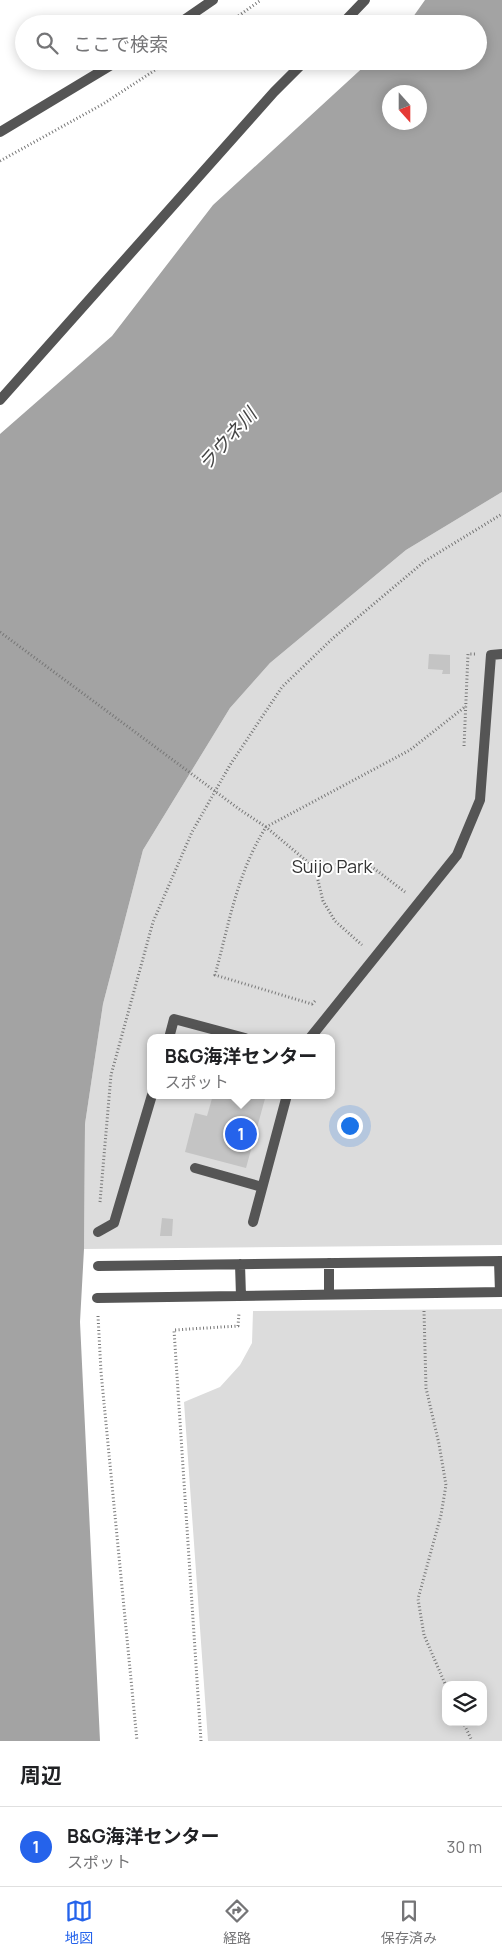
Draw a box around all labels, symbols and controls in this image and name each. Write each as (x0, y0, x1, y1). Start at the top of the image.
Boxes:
search box (15, 15, 487, 70)
icon: search (33, 29, 61, 57)
text: ここで検索 (73, 31, 168, 57)
north arrow (382, 85, 427, 130)
water label: ラウネ川 (192, 401, 263, 476)
park label: Suijo Park (292, 854, 373, 878)
popup (147, 1034, 335, 1099)
text: B&G海洋センター (165, 1043, 317, 1069)
text: スポット (165, 1071, 229, 1093)
your location (337, 1113, 363, 1139)
pin: 1 (225, 1115, 257, 1153)
map controls (442, 1681, 487, 1726)
button: layers (442, 1681, 487, 1726)
text: 周辺 (20, 1761, 62, 1789)
text: B&G海洋センター (67, 1823, 220, 1849)
text: 1 (32, 1836, 40, 1858)
text: 30 m (447, 1836, 482, 1858)
text: スポット (67, 1851, 131, 1873)
tab: 地図 (65, 1897, 93, 1947)
tab: 経路 (223, 1897, 251, 1947)
tab: 保存済み (381, 1897, 437, 1947)

